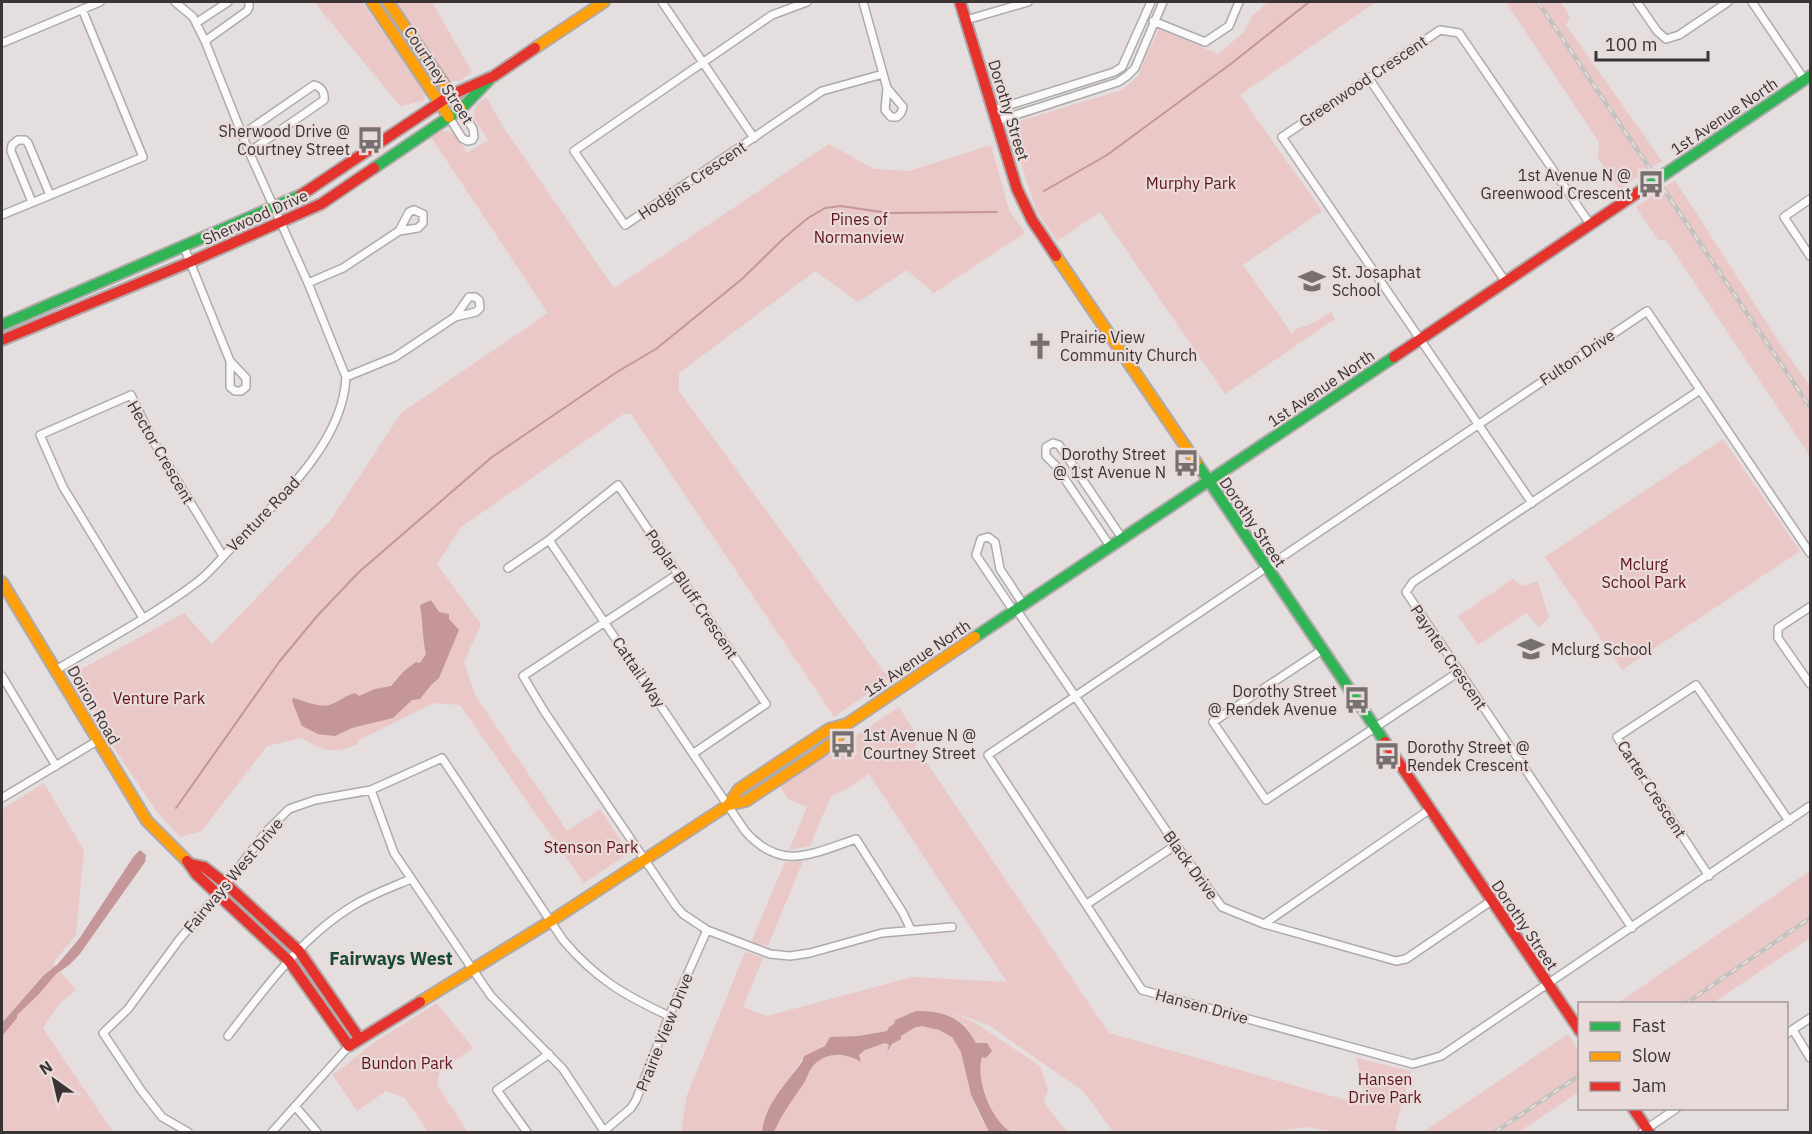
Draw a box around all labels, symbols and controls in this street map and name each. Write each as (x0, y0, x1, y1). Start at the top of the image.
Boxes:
street label: Courtney Street (400, 22, 478, 128)
scale bar (1596, 24, 1708, 62)
street label: Greenwood Crescent (1295, 31, 1431, 131)
text: 100 m (1605, 33, 1657, 56)
street label: Dorothy Street (984, 57, 1034, 163)
street label: 1st Avenue North (1667, 73, 1781, 159)
place label: Sherwood Drive @ Courtney Street (219, 121, 350, 159)
bus stop icon: Sherwood Drive @ Courtney Street (355, 125, 385, 155)
street label: Hodgins Crescent (634, 136, 750, 224)
place label: 1st Avenue N @ Greenwood Crescent (1481, 165, 1631, 203)
bus stop icon: 1st Avenue N @ Greenwood Crescent (1636, 169, 1666, 199)
park label: Murphy Park (1146, 173, 1237, 193)
street label: Sherwood Drive (199, 185, 311, 249)
park label: Pines of Normanview (814, 209, 904, 247)
place label: St. Josaphat School (1332, 262, 1421, 300)
school or university icon: St. Josaphat School (1297, 266, 1327, 296)
street label: Fulton Drive (1536, 324, 1619, 389)
place label: Prairie View Community Church (1060, 327, 1197, 365)
church icon: Prairie View Community Church (1025, 331, 1055, 361)
street label: 1st Avenue North (1264, 345, 1378, 431)
street label: Hector Crescent (123, 397, 199, 507)
place label: Dorothy Street @ 1st Avenue N (1053, 444, 1166, 482)
bus stop icon: Dorothy Street @ 1st Avenue N (1171, 448, 1201, 478)
street label: Venture Road (222, 472, 304, 556)
street label: Dorothy Street (1215, 473, 1291, 571)
street label: Poplar Bluff Crescent (641, 525, 743, 663)
park label: Mclurg School Park (1602, 554, 1687, 592)
street label: Paynter Crescent (1406, 600, 1492, 714)
street label: 1st Avenue North (860, 615, 974, 701)
street label: Cattail Way (608, 633, 670, 711)
school or university icon: Mclurg School (1516, 634, 1546, 664)
place label: Mclurg School (1551, 639, 1652, 659)
street label: Doiron Road (63, 662, 125, 748)
place label: Dorothy Street @ Rendek Avenue (1207, 681, 1337, 719)
bus stop icon: Dorothy Street @ Rendek Avenue (1342, 685, 1372, 715)
park label: Venture Park (113, 688, 206, 708)
place label: 1st Avenue N @ Courtney Street (863, 725, 976, 763)
bus stop icon: 1st Avenue N @ Courtney Street (828, 729, 858, 759)
place label: Dorothy Street @ Rendek Crescent (1407, 737, 1530, 775)
street label: Carter Crescent (1613, 737, 1691, 841)
bus stop icon: Dorothy Street @ Rendek Crescent (1372, 741, 1402, 771)
street label: Fairways West Drive (179, 813, 287, 937)
street label: Black Drive (1159, 826, 1223, 904)
park label: Stenson Park (544, 837, 639, 857)
street label: Dorothy Street (1487, 876, 1563, 974)
district label: Fairways West (329, 947, 453, 970)
street label: Prairie View Drive (631, 970, 697, 1094)
street label: Hansen Drive (1153, 984, 1251, 1028)
legend (1578, 1002, 1788, 1110)
text: Fast (1632, 1014, 1666, 1037)
text: Slow (1632, 1044, 1671, 1067)
north arrow (24, 1050, 84, 1110)
park label: Bundon Park (361, 1053, 454, 1073)
text: N (35, 1056, 56, 1079)
park label: Hansen Drive Park (1348, 1069, 1422, 1107)
text: Jam (1632, 1074, 1667, 1097)

